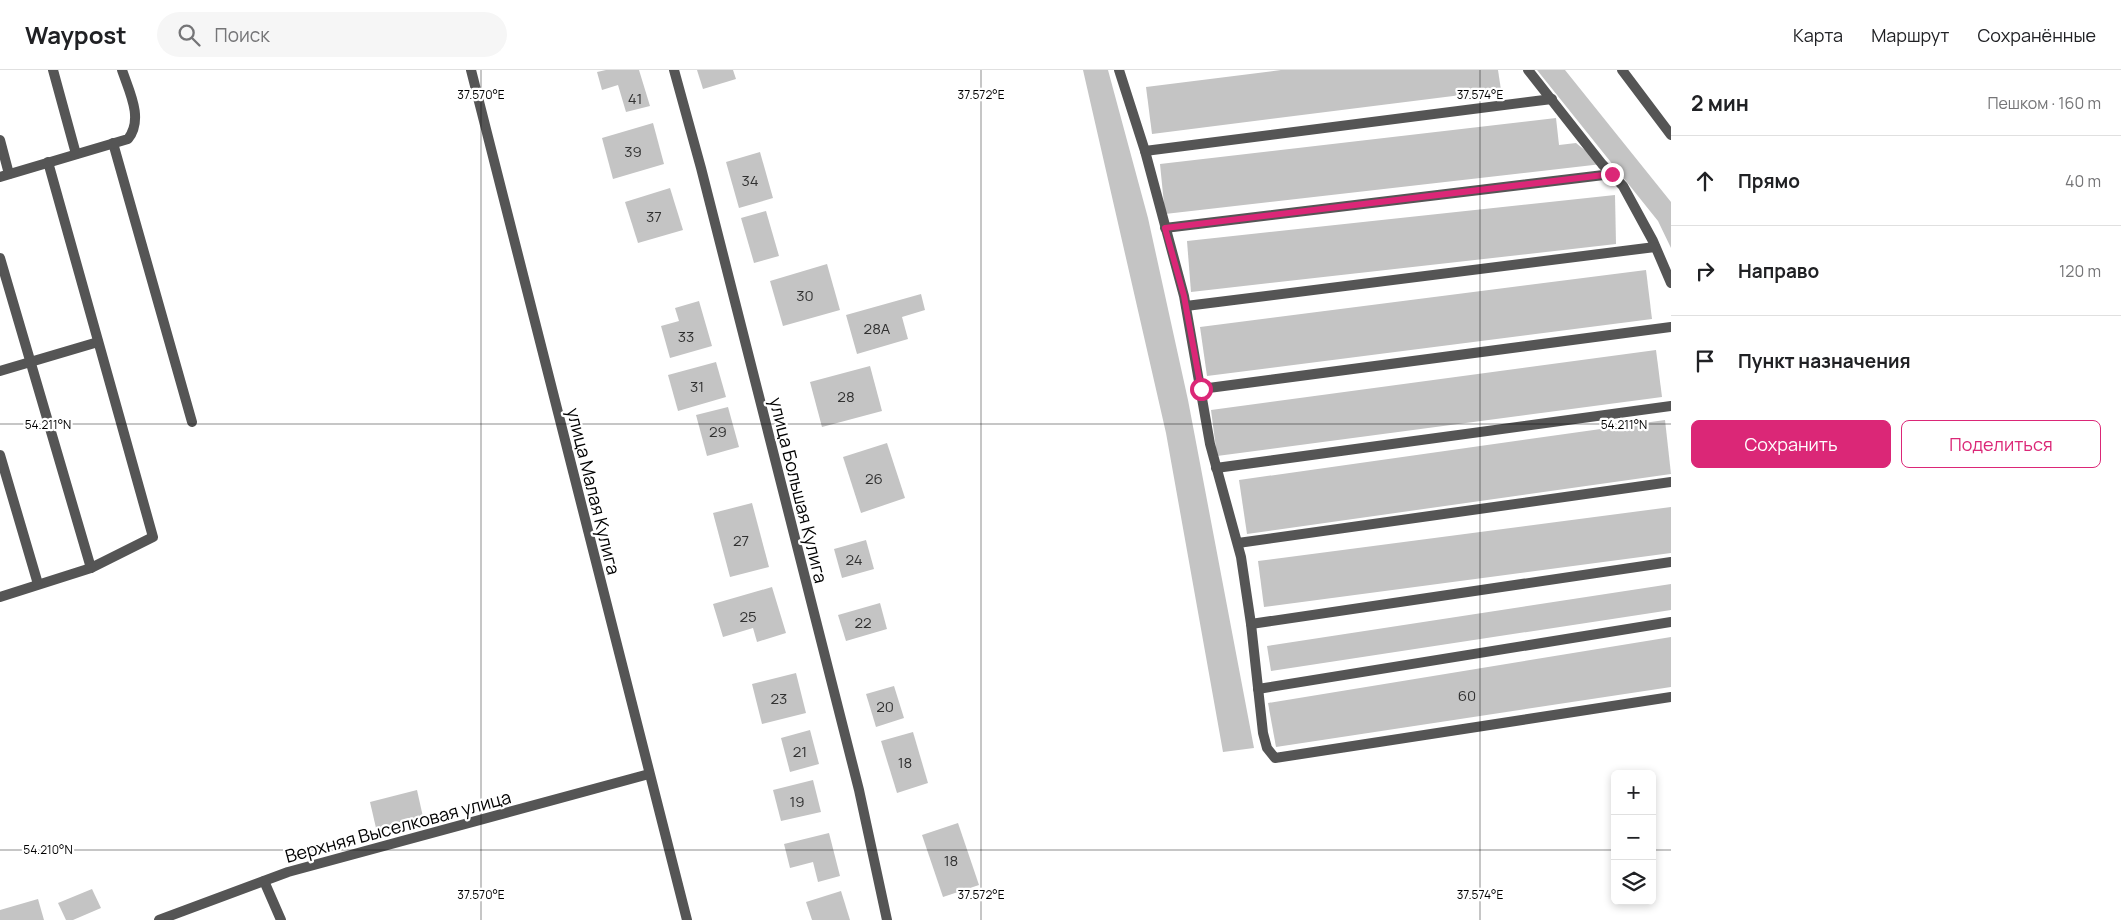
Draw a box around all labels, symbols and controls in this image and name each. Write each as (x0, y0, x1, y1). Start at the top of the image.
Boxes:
search box (157, 12, 507, 57)
text: Waypost (25, 18, 127, 51)
icon: search (175, 21, 203, 49)
text: Поиск (215, 22, 270, 48)
text: Карта (1793, 23, 1843, 47)
text: Маршрут (1871, 23, 1949, 47)
text: Сохранённые (1977, 23, 2096, 47)
text: 37.570°E (457, 86, 505, 103)
text: 37.572°E (958, 86, 1005, 103)
text: 37.574°E (1457, 86, 1503, 103)
house number: 41 (628, 88, 642, 109)
text: 2 мин (1691, 89, 1749, 117)
text: Пешком · 160 m (1987, 92, 2101, 114)
house number: 39 (624, 141, 642, 162)
route end (1601, 163, 1624, 186)
icon: ahead (1691, 167, 1719, 195)
text: Прямо (1738, 168, 1800, 194)
house number: 34 (741, 170, 759, 191)
text: 40 m (2065, 170, 2101, 192)
house number: 37 (646, 206, 662, 227)
icon: right (1691, 257, 1719, 285)
text: Направо (1738, 258, 1819, 284)
text: 120 m (2059, 260, 2101, 282)
house number: 30 (796, 285, 814, 306)
house number: 28А (864, 318, 891, 339)
house number: 33 (678, 326, 694, 347)
icon: arrive (1691, 347, 1719, 375)
text: Пункт назначения (1738, 348, 1911, 374)
house number: 31 (690, 376, 704, 397)
route start (1190, 378, 1213, 401)
house number: 28 (837, 386, 855, 407)
street label: улица Большая Кулига (764, 395, 834, 585)
street label: улица Малая Кулига (562, 405, 626, 577)
text: 54.211°N (25, 416, 71, 433)
text: 54.211°N (1601, 416, 1647, 433)
button: Сохранить (1691, 420, 1891, 468)
button: Поделиться (1901, 420, 2101, 468)
house number: 29 (709, 421, 727, 442)
house number: 26 (865, 468, 883, 489)
house number: 27 (733, 530, 749, 551)
house number: 24 (845, 549, 863, 570)
house number: 25 (739, 606, 757, 627)
house number: 22 (854, 612, 872, 633)
house number: 60 (1458, 685, 1476, 706)
house number: 23 (771, 688, 787, 709)
house number: 20 (876, 696, 894, 717)
house number: 21 (793, 741, 807, 762)
house number: 18 (898, 752, 912, 773)
map controls (1611, 770, 1656, 905)
button: + (1611, 770, 1656, 815)
street label: Верхняя Выселковая улица (282, 784, 514, 868)
house number: 19 (789, 791, 805, 812)
button: − (1611, 815, 1656, 860)
text: 54.210°N (23, 841, 73, 858)
house number: 18 (944, 850, 958, 871)
button: layers (1611, 860, 1656, 905)
text: 37.570°E (457, 886, 505, 903)
text: 37.572°E (958, 886, 1005, 903)
text: 37.574°E (1457, 886, 1503, 903)

